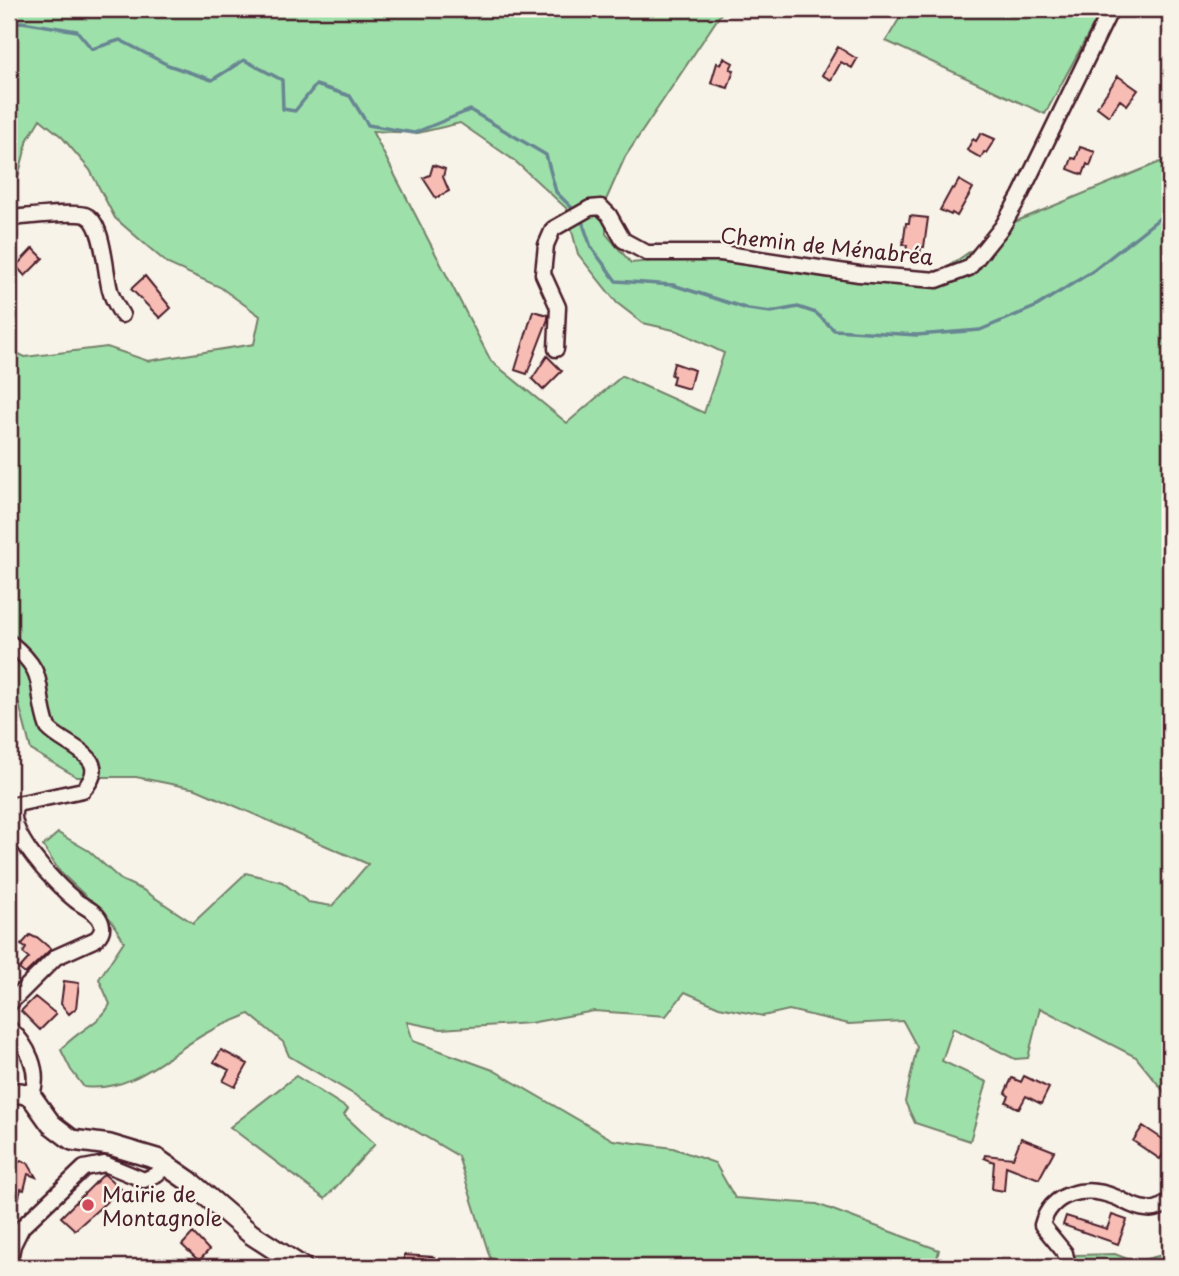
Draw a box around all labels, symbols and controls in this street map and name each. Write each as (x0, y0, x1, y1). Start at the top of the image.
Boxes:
street label: Chemin de Ménabréa (719, 218, 936, 272)
place label: Mairie de Montagnole (102, 1177, 223, 1233)
marker: Mairie de Montagnole (80, 1197, 96, 1213)

